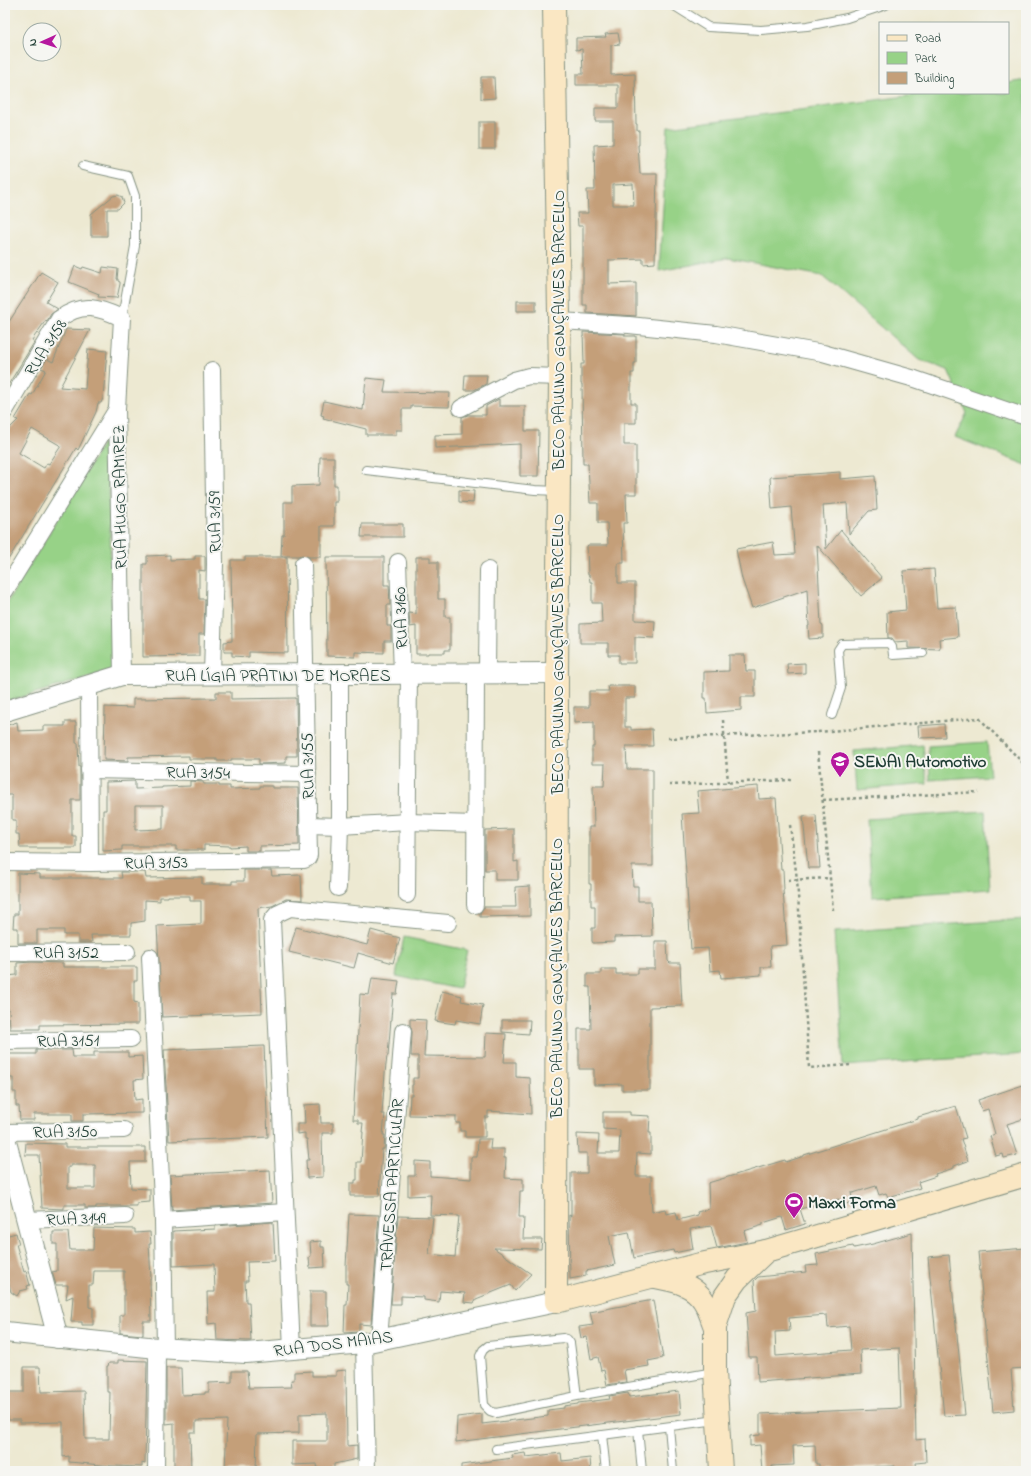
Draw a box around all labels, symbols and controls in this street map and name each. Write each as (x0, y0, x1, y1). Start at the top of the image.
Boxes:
north arrow (22, 22, 62, 62)
legend (879, 22, 1009, 94)
text: Road (915, 30, 941, 48)
text: N (25, 38, 41, 47)
text: Park (915, 50, 937, 68)
text: Building (914, 70, 954, 89)
street label: BECO PAULINO GONÇALVES BARCELLO (547, 190, 572, 471)
street label: RUA 3158 (19, 314, 74, 381)
street label: RUA HUGO RAMIREZ (107, 424, 134, 569)
street label: RUA 3159 (202, 491, 229, 553)
street label: BECO PAULINO GONÇALVES BARCELLO (546, 514, 571, 795)
street label: RUA 3160 (388, 586, 415, 649)
street label: RUA LÍGIA PRATINI DE MORAES (165, 664, 391, 689)
street label: RUA 3155 (295, 732, 322, 800)
school or university icon: SENAI Automotivo (829, 750, 851, 778)
place label: SENAI Automotivo (854, 750, 986, 775)
street label: RUA 3154 (166, 760, 230, 787)
street label: BECO PAULINO GONÇALVES BARCELLO (545, 838, 570, 1119)
street label: RUA 3153 (124, 850, 188, 877)
street label: RUA 3152 (33, 941, 99, 966)
street label: RUA 3151 (37, 1028, 100, 1055)
street label: TRAVESSA PARTICULAR (374, 1097, 411, 1272)
street label: RUA 3150 (33, 1119, 97, 1146)
sports icon: Maxxi Forma (783, 1191, 805, 1219)
place label: Maxxi Forma (808, 1191, 896, 1216)
street label: RUA 3149 (46, 1206, 106, 1233)
street label: RUA DOS MAIAS (272, 1325, 394, 1364)

